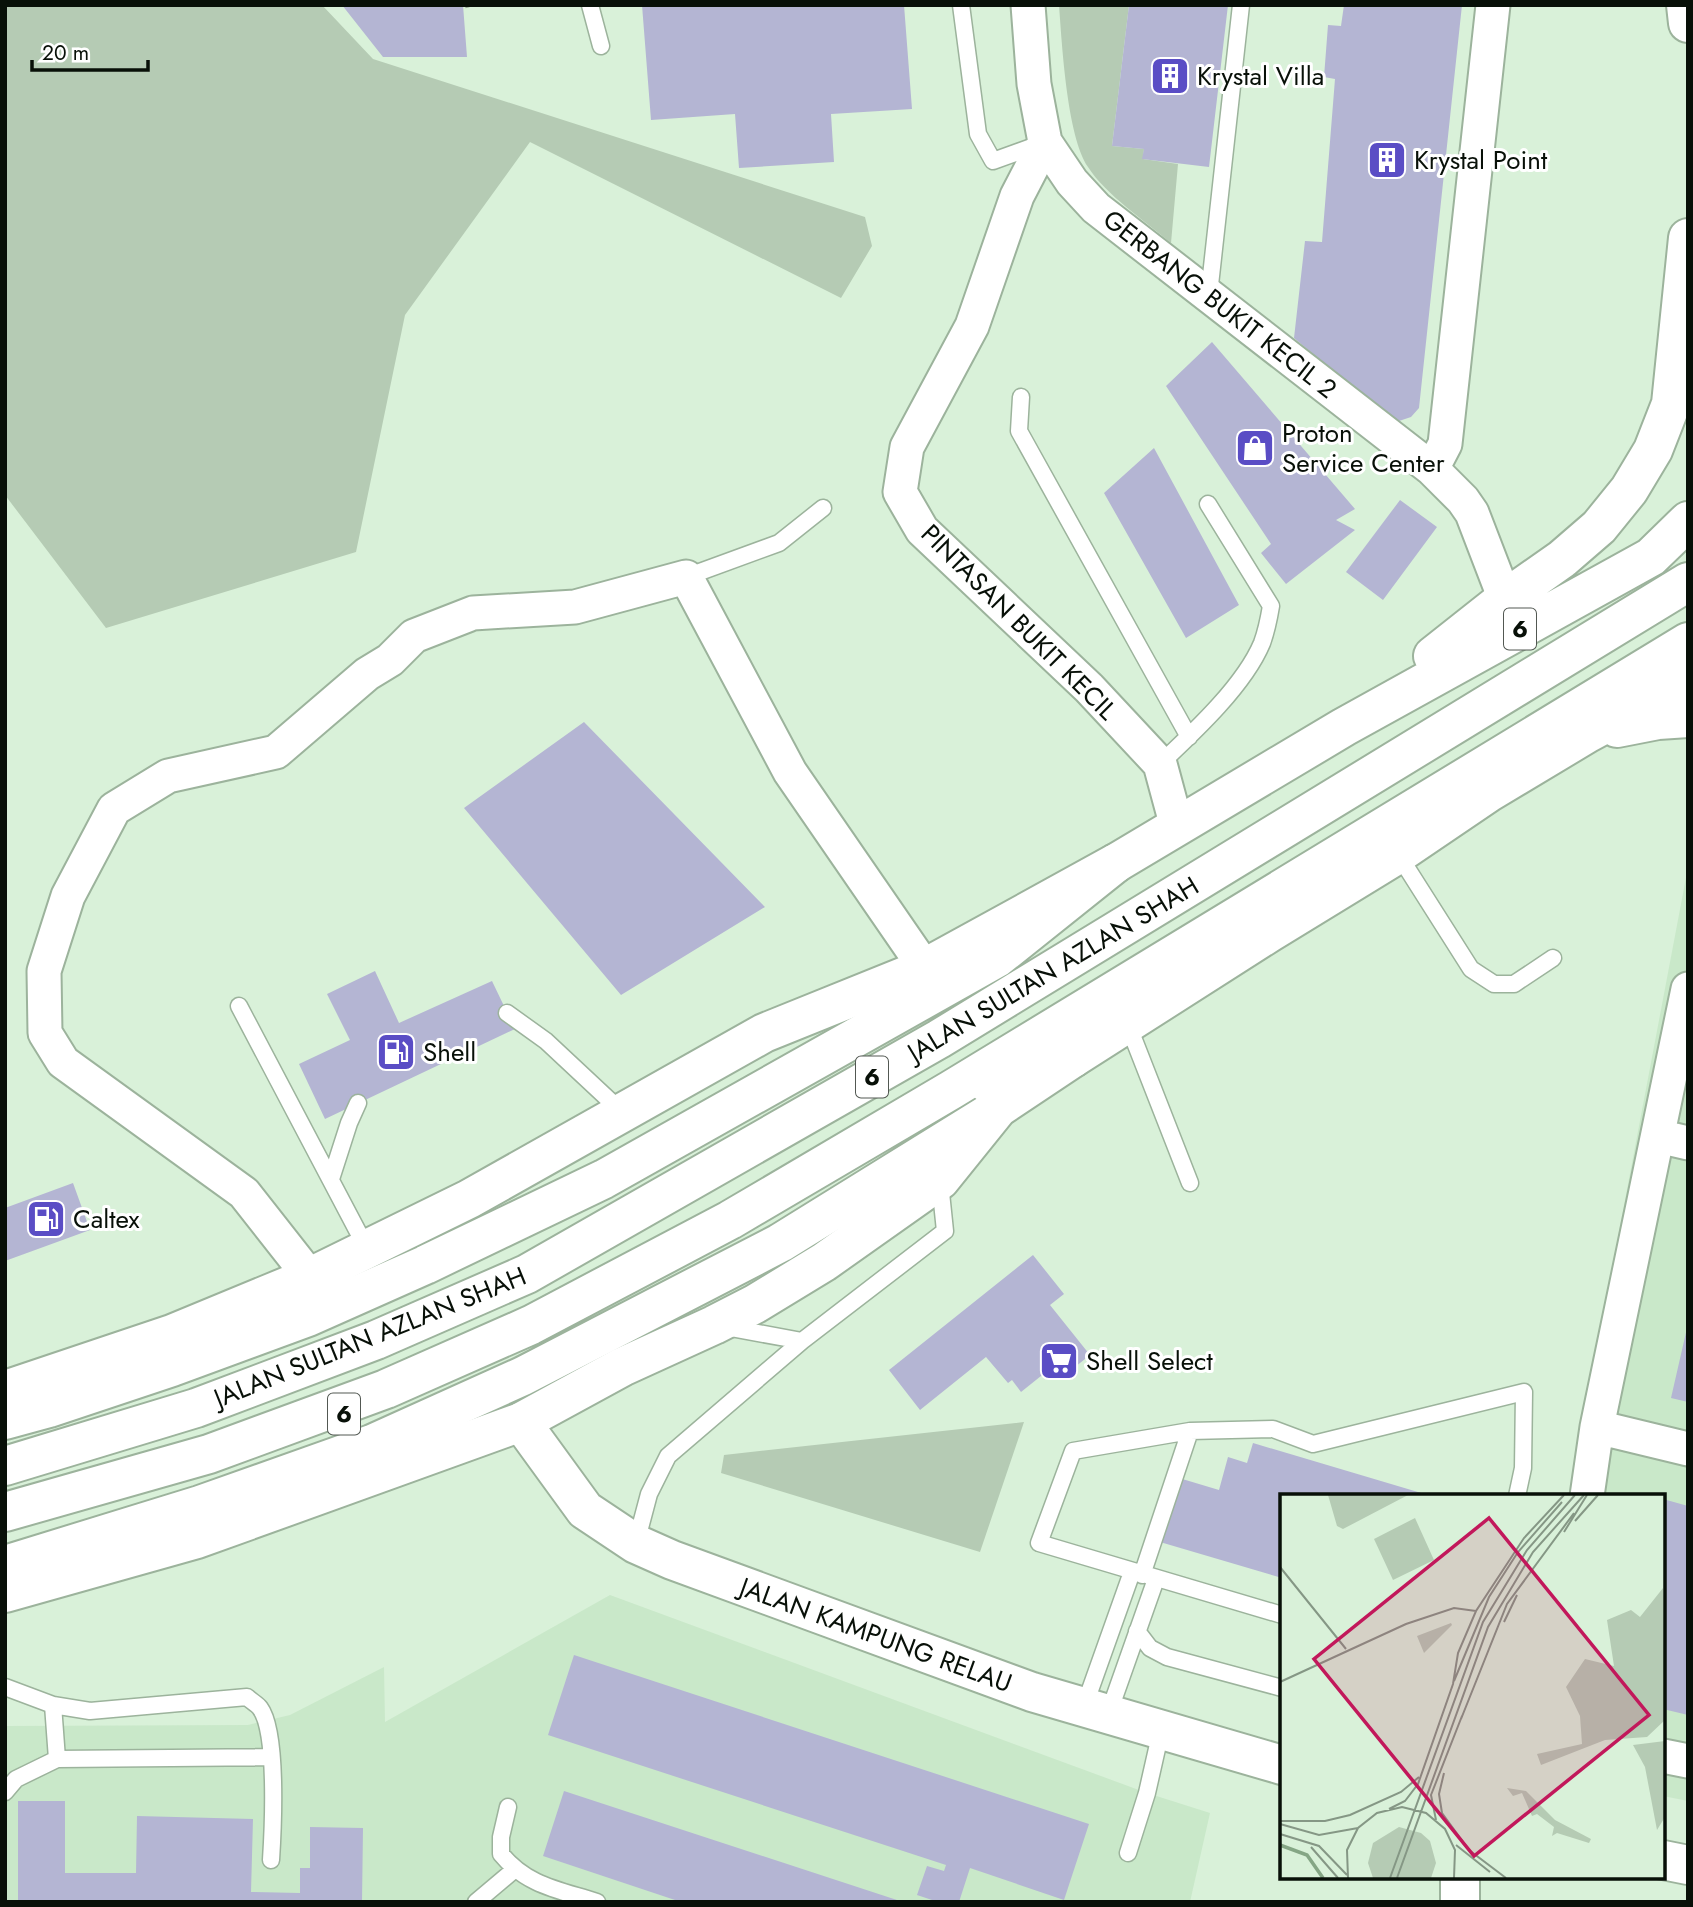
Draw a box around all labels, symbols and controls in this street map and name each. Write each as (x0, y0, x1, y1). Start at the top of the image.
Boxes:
scale bar (32, 28, 147, 72)
text: 20 m (42, 38, 89, 68)
building icon: Krystal Villa (1149, 55, 1191, 97)
place label: Krystal Villa (1197, 57, 1324, 95)
building icon: Krystal Point (1366, 139, 1408, 181)
place label: Krystal Point (1414, 141, 1548, 179)
street label: GERBANG BUKIT KECIL 2 (1095, 200, 1345, 408)
place label: Proton Service Center (1282, 414, 1445, 482)
shop icon: Proton Service Center (1234, 427, 1276, 469)
street label: PINTASAN BUKIT KECIL (912, 515, 1126, 729)
road number: 6 (1504, 608, 1536, 650)
street label: JALAN SULTAN AZLAN SHAH (898, 867, 1206, 1073)
fuel station icon: Shell (375, 1031, 417, 1073)
place label: Shell (423, 1033, 476, 1071)
road number: 6 (856, 1056, 888, 1098)
fuel station icon: Caltex (25, 1198, 67, 1240)
place label: Caltex (73, 1200, 140, 1238)
street label: JALAN SULTAN AZLAN SHAH (205, 1257, 532, 1418)
supermarket icon: Shell Select (1038, 1340, 1080, 1382)
place label: Shell Select (1086, 1342, 1213, 1380)
road number: 6 (328, 1394, 360, 1434)
inset map (1280, 1494, 1665, 1879)
street label: JALAN KAMPUNG RELAU (732, 1567, 1017, 1702)

